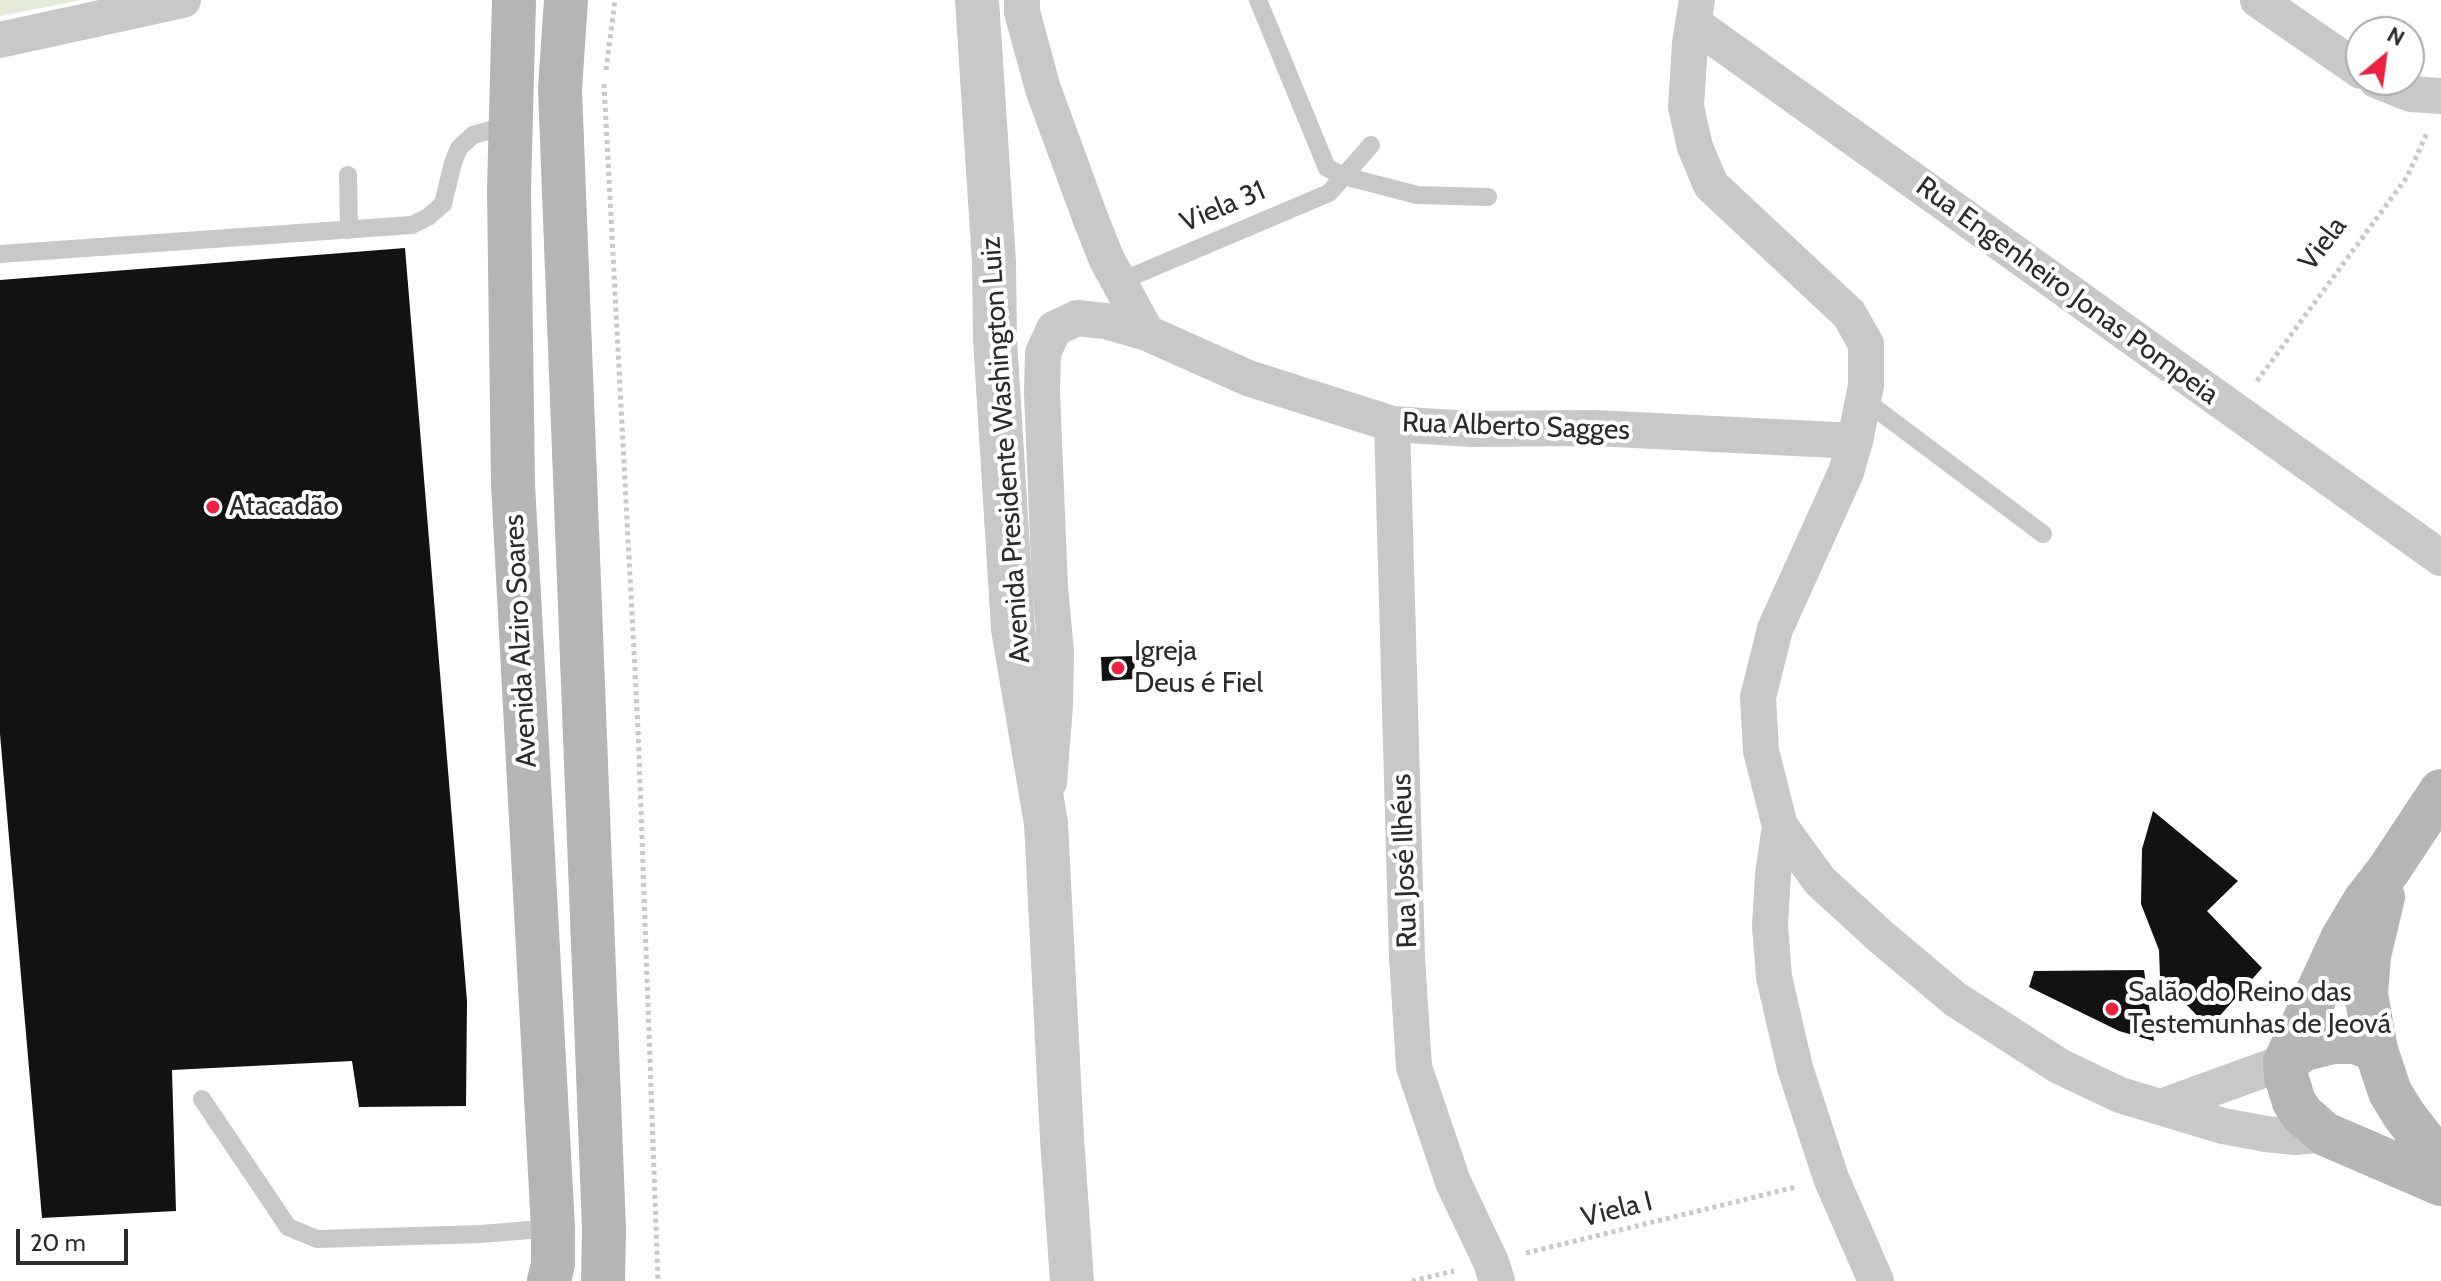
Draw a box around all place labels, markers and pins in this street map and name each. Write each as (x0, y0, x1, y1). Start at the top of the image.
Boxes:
place label: Atacadão (229, 490, 339, 524)
marker: Atacadão (204, 498, 222, 516)
place label: Igreja Deus é Fiel (1134, 635, 1263, 701)
marker: Igreja Deus é Fiel (1109, 659, 1127, 677)
place label: Salão do Reino das Testemunhas de Jeová (2128, 976, 2391, 1042)
marker: Salão do Reino das Testemunhas de Jeová (2103, 1000, 2121, 1018)

